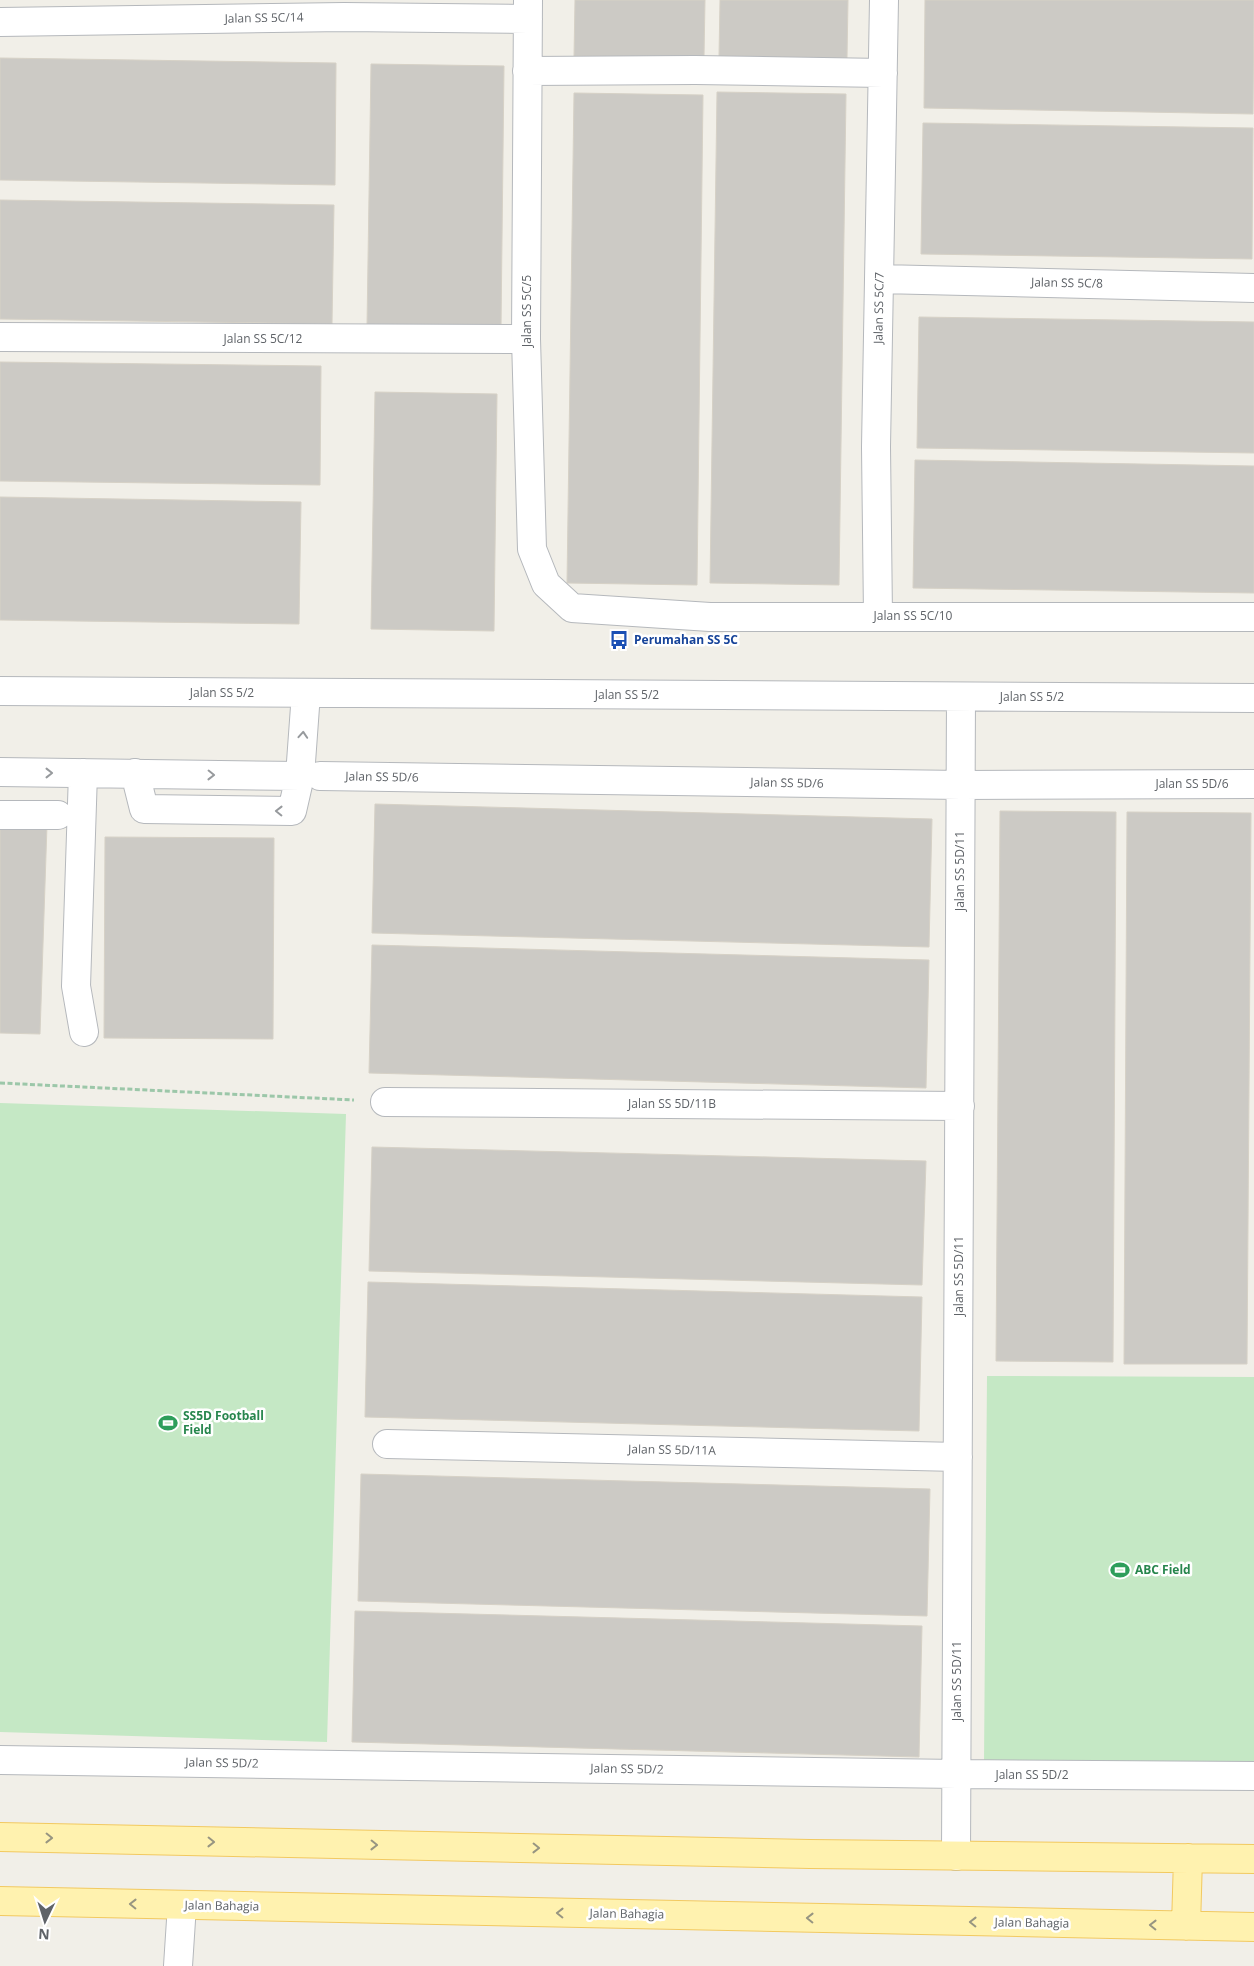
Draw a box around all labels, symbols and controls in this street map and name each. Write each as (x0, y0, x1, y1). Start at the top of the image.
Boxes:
street label: Jalan SS 5C/14 (223, 8, 304, 27)
street label: Jalan SS 5C/7 (869, 272, 888, 345)
street label: Jalan SS 5C/8 (1030, 273, 1103, 292)
street label: Jalan SS 5C/5 (518, 275, 535, 348)
street label: Jalan SS 5C/12 (223, 330, 303, 347)
street label: Jalan SS 5C/10 (873, 607, 953, 624)
bus stop icon: Perumahan SS 5C (608, 629, 630, 651)
place label: Perumahan SS 5C (634, 631, 738, 648)
street label: Jalan SS 5/2 (189, 684, 254, 701)
street label: Jalan SS 5/2 (594, 686, 659, 703)
street label: Jalan SS 5/2 (999, 688, 1064, 705)
one-way arrow (297, 730, 308, 738)
street label: Jalan SS 5D/6 (344, 767, 419, 786)
one-way arrow (45, 768, 53, 778)
one-way arrow (208, 770, 215, 780)
street label: Jalan SS 5D/6 (749, 773, 824, 792)
street label: Jalan SS 5D/6 (1154, 775, 1229, 792)
one-way arrow (274, 805, 282, 816)
street label: Jalan SS 5D/11 (951, 831, 968, 912)
street label: Jalan SS 5D/11B (627, 1095, 716, 1112)
street label: Jalan SS 5D/11 (950, 1236, 967, 1317)
place label: SS5D Football Field (183, 1407, 264, 1438)
sports icon: SS5D Football Field (157, 1412, 179, 1434)
street label: Jalan SS 5D/11A (627, 1440, 716, 1459)
sports icon: ABC Field (1109, 1559, 1131, 1581)
place label: ABC Field (1135, 1561, 1191, 1578)
street label: Jalan SS 5D/11 (948, 1641, 965, 1722)
street label: Jalan SS 5D/2 (184, 1753, 259, 1772)
street label: Jalan SS 5D/2 (589, 1759, 664, 1778)
street label: Jalan SS 5D/2 (994, 1766, 1069, 1783)
one-way arrow (45, 1833, 53, 1843)
one-way arrow (207, 1836, 215, 1847)
one-way arrow (370, 1840, 378, 1850)
one-way arrow (532, 1843, 540, 1854)
north arrow (20, 1896, 70, 1946)
street label: Jalan Bahagia (183, 1896, 260, 1915)
one-way arrow (129, 1899, 136, 1909)
street label: Jalan Bahagia (588, 1904, 665, 1923)
one-way arrow (556, 1908, 564, 1918)
one-way arrow (806, 1913, 814, 1923)
street label: Jalan Bahagia (993, 1913, 1070, 1932)
one-way arrow (969, 1916, 977, 1927)
one-way arrow (1149, 1920, 1156, 1930)
text: N (38, 1925, 50, 1944)

